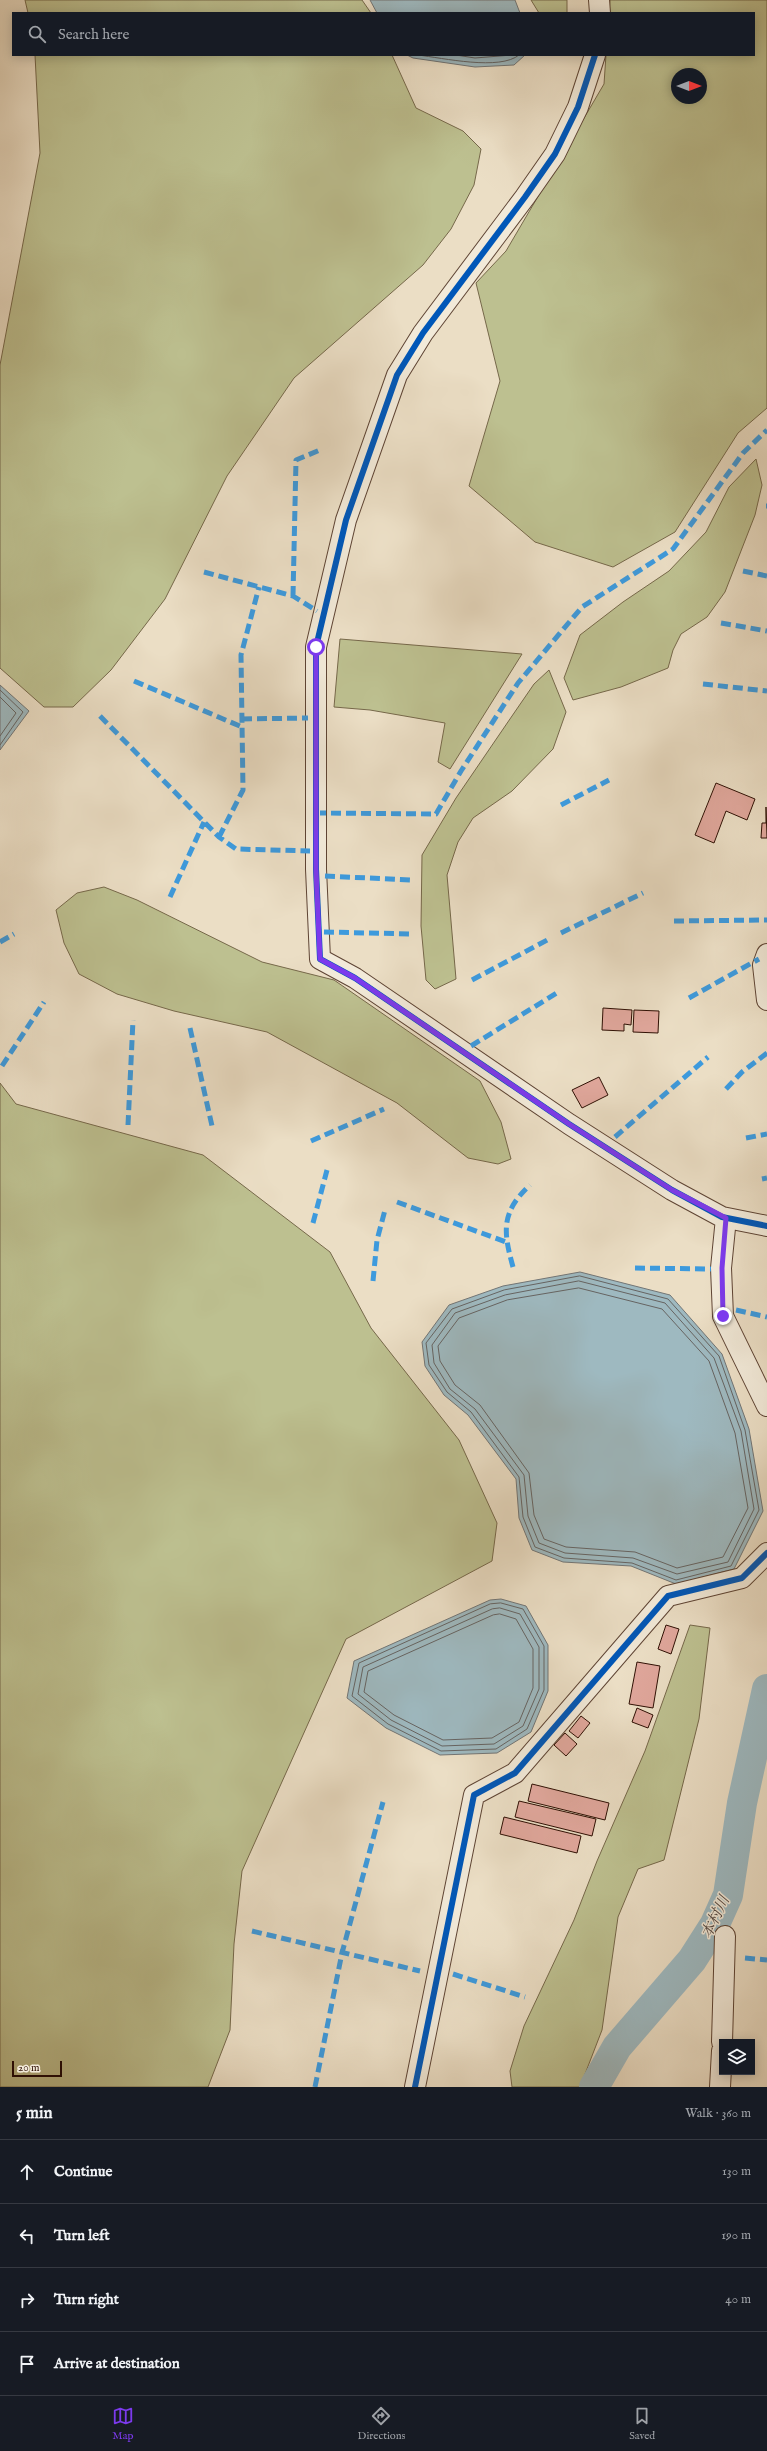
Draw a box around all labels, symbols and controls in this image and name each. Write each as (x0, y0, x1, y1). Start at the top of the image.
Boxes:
search box (12, 12, 755, 56)
icon: search (26, 23, 48, 45)
text: Search here (58, 25, 129, 44)
north arrow (671, 68, 707, 104)
route start (307, 638, 325, 656)
route end (714, 1307, 732, 1325)
water label: 本村川 (697, 1891, 735, 1942)
map controls (719, 2039, 755, 2075)
button: layers (719, 2039, 755, 2075)
scale bar (12, 2059, 62, 2078)
text: 20 m (18, 2061, 39, 2075)
text: 5 min (16, 2103, 53, 2124)
text: Walk · 360 m (685, 2105, 751, 2122)
icon: ahead (16, 2161, 38, 2183)
text: Continue (54, 2162, 112, 2181)
text: 130 m (722, 2163, 751, 2180)
icon: left (16, 2225, 38, 2247)
text: Turn left (54, 2226, 110, 2245)
text: 190 m (721, 2227, 751, 2244)
icon: right (16, 2289, 38, 2311)
text: Turn right (54, 2290, 119, 2309)
text: 40 m (725, 2291, 751, 2308)
icon: arrive (16, 2353, 38, 2375)
text: Arrive at destination (54, 2354, 180, 2373)
tab: Map (112, 2405, 134, 2443)
tab: Directions (358, 2405, 405, 2443)
tab: Saved (629, 2405, 655, 2443)

